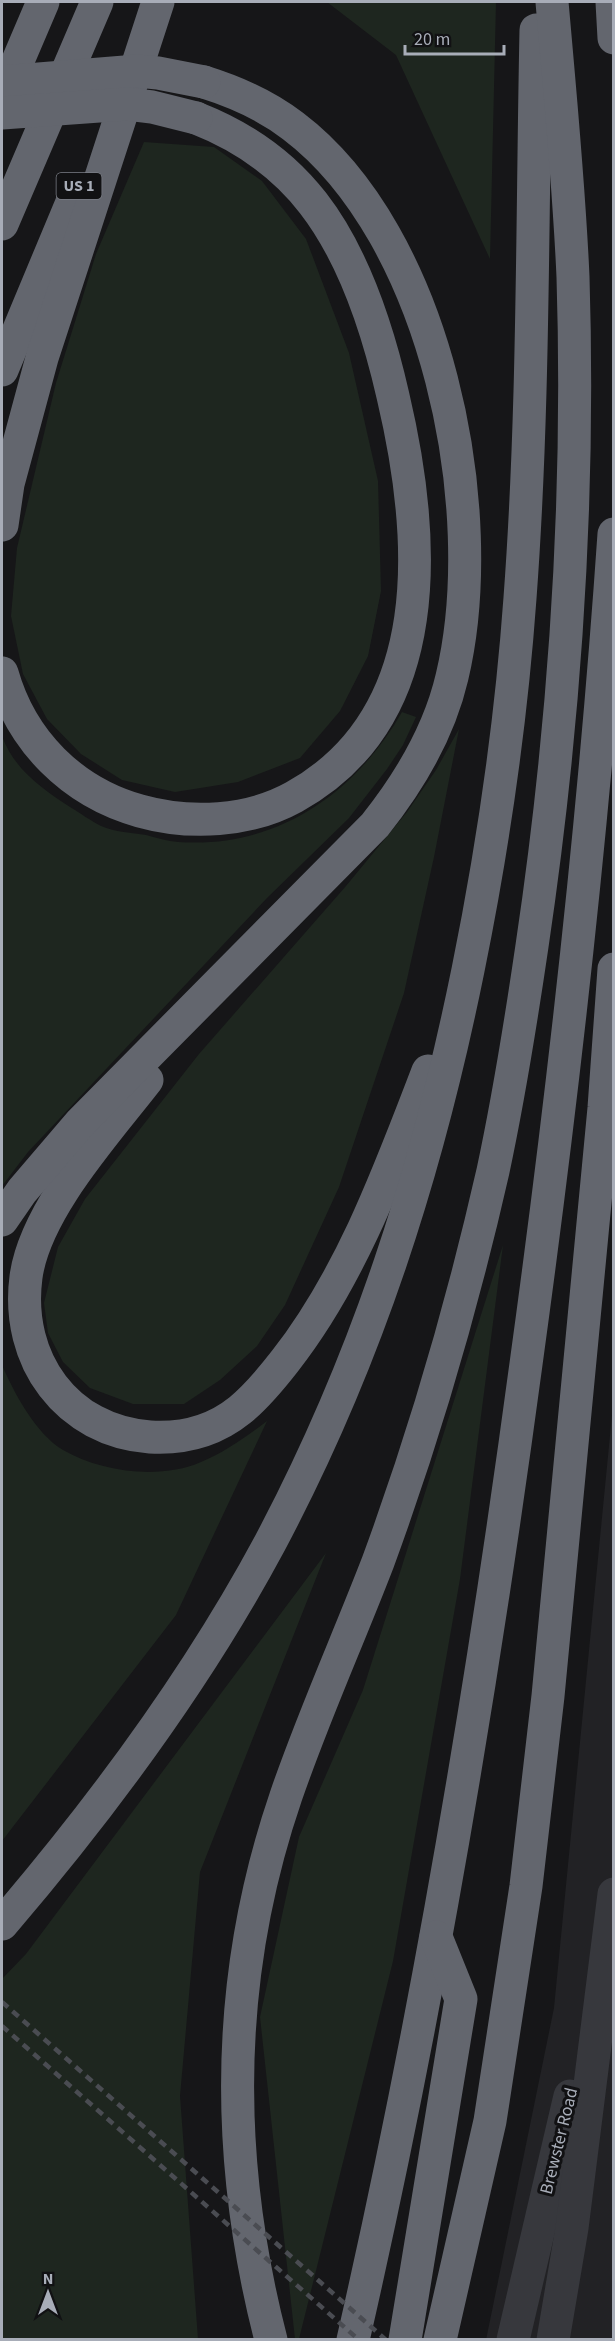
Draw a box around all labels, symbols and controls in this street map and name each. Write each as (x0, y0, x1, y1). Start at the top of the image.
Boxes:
scale bar (405, 18, 504, 56)
text: 20 m (414, 27, 450, 52)
road number: US 1 (56, 173, 101, 199)
street label: Brewster Road (534, 2085, 584, 2197)
north arrow (18, 2263, 78, 2323)
text: N (43, 2268, 53, 2290)

